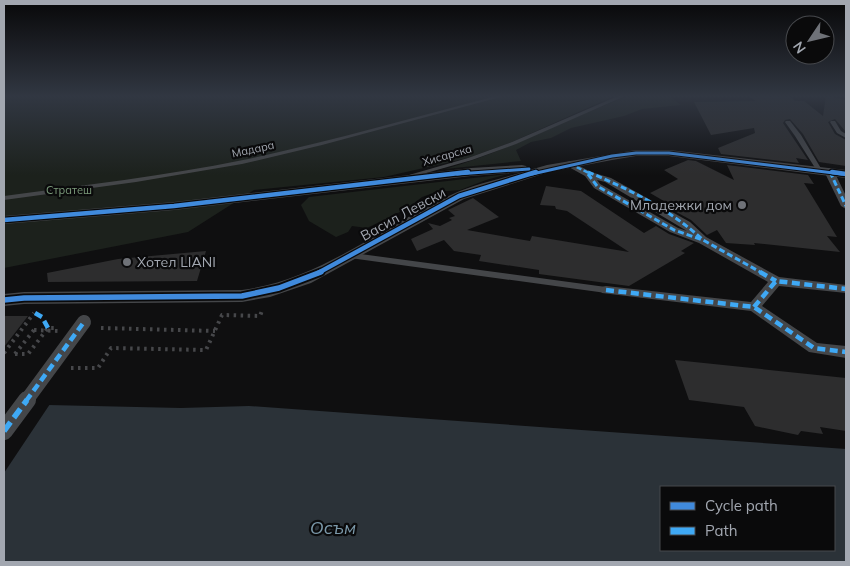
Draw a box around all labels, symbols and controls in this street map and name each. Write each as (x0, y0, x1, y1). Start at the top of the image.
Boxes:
north arrow (785, 15, 835, 65)
text: N (789, 38, 810, 57)
street label: Мадара (231, 138, 275, 160)
street label: Хисарска (421, 141, 473, 169)
park label: Стратеш (46, 183, 92, 197)
street label: Васил Левски (357, 183, 449, 245)
place label: Младежки дом (630, 196, 732, 214)
marker: Младежки дом (736, 199, 748, 211)
place label: Хотел LIANI (137, 253, 216, 271)
marker: Хотел LIANI (121, 256, 133, 268)
legend (660, 486, 835, 551)
text: Cycle path (705, 496, 778, 515)
water label: Осъм (310, 516, 356, 539)
text: Path (705, 521, 737, 540)

